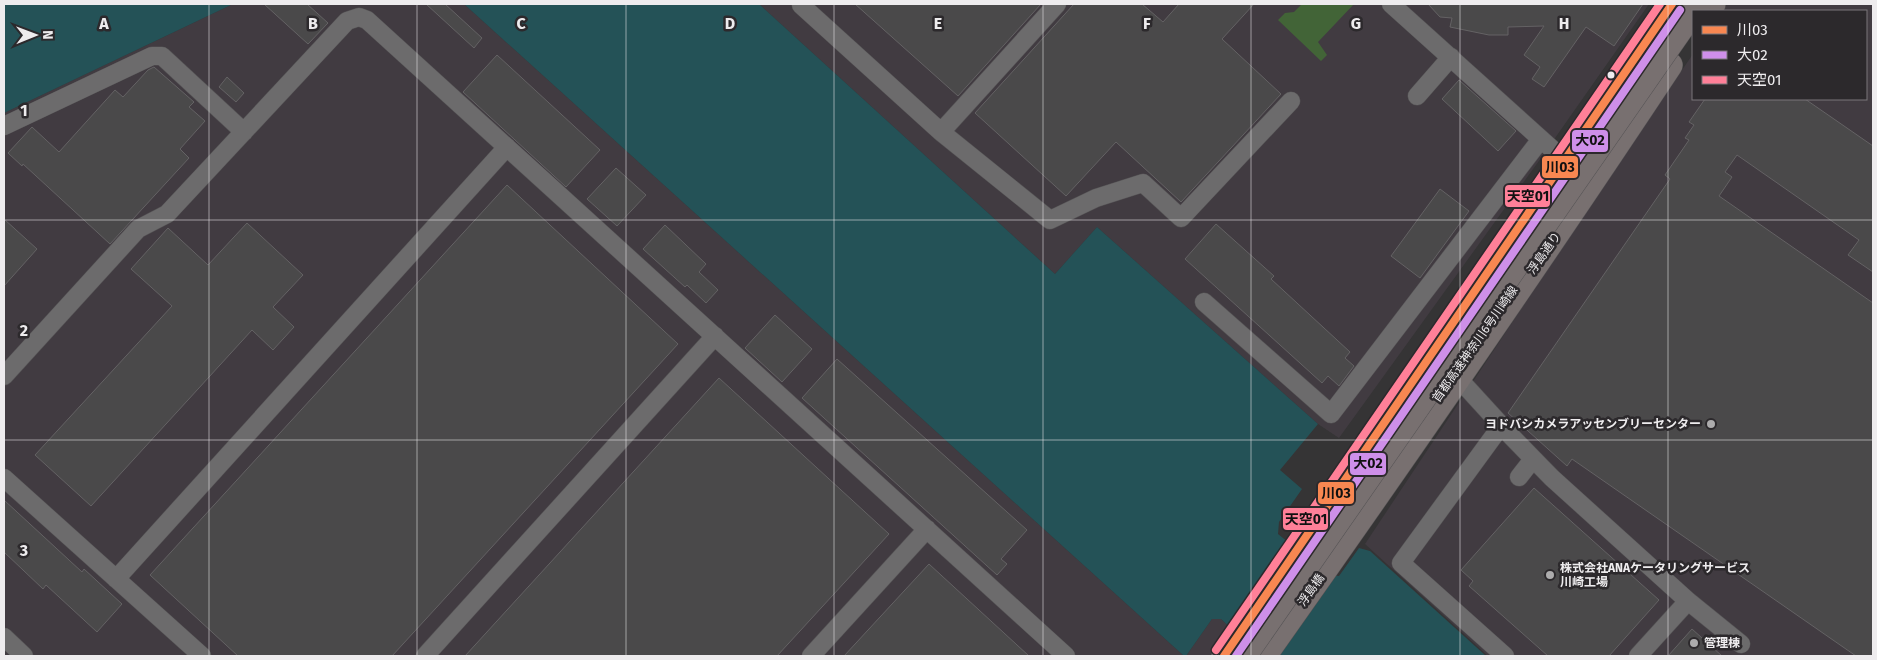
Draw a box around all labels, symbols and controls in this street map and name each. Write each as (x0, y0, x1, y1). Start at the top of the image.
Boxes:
north arrow (10, 10, 60, 60)
legend (1692, 10, 1867, 100)
text: A (98, 14, 109, 33)
text: B (308, 14, 318, 33)
text: C (516, 14, 526, 33)
text: D (725, 14, 735, 33)
text: E (934, 14, 942, 33)
text: F (1143, 14, 1151, 33)
text: G (1351, 14, 1361, 33)
text: H (1559, 14, 1569, 33)
text: 川03 (1737, 21, 1768, 39)
text: N (39, 30, 56, 40)
text: 大02 (1737, 46, 1768, 64)
unlabelled marker (1606, 70, 1616, 80)
text: 天空01 (1737, 71, 1782, 89)
text: 1 (20, 101, 28, 120)
line badge: 大02 (1571, 129, 1609, 153)
text: 大02 (1575, 132, 1605, 149)
line badge: 川03 (1541, 155, 1579, 179)
text: 川03 (1545, 159, 1575, 176)
line badge: 天空01 (1504, 184, 1551, 208)
text: 天空01 (1507, 188, 1549, 205)
street label: 浮島通り (1524, 229, 1564, 277)
street label: 首都高速神奈川6号川崎線 (1430, 283, 1520, 405)
text: 2 (20, 321, 28, 340)
place label: ヨドバシカメラアッセンブリーセンター (1485, 417, 1701, 431)
marker: ヨドバシカメラアッセンブリーセンター (1705, 418, 1717, 430)
line badge: 大02 (1349, 452, 1387, 476)
text: 大02 (1353, 455, 1383, 472)
line badge: 川03 (1317, 481, 1355, 505)
text: 川03 (1321, 485, 1351, 502)
line badge: 天空01 (1282, 507, 1329, 531)
text: 天空01 (1285, 511, 1327, 528)
text: 3 (19, 541, 28, 560)
place label: 株式会社ANAケータリングサービス 川崎工場 (1560, 561, 1750, 589)
marker: 株式会社ANAケータリングサービス 川崎工場 (1544, 569, 1556, 581)
street label: 浮島橋 (1295, 571, 1327, 609)
place label: 管理棟 (1704, 636, 1740, 650)
marker: 管理棟 (1688, 637, 1700, 649)

